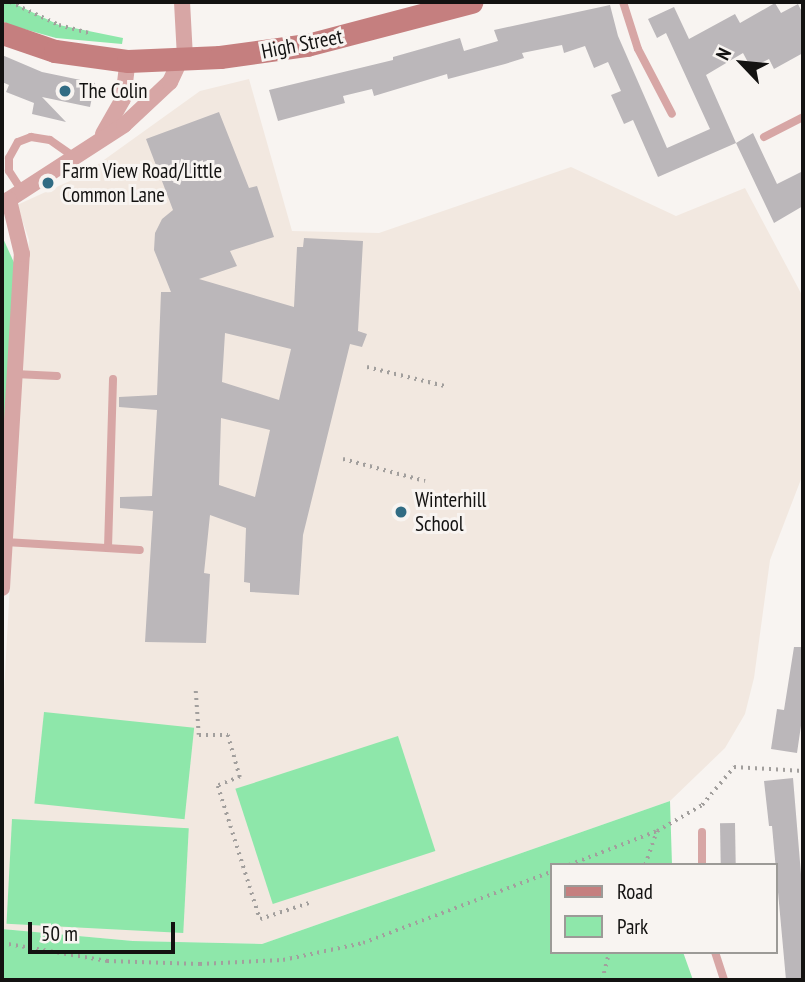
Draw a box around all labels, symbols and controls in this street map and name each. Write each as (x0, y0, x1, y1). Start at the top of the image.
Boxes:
street label: High Street (259, 24, 345, 64)
north arrow (707, 28, 777, 98)
text: N (710, 44, 736, 64)
place label: The Colin (79, 78, 148, 104)
marker: The Colin (57, 83, 73, 99)
place label: Farm View Road/Little Common Lane (62, 158, 223, 208)
marker: Farm View Road/Little Common Lane (40, 175, 56, 191)
place label: Winterhill School (415, 487, 487, 537)
marker: Winterhill School (393, 504, 409, 520)
legend (550, 863, 777, 954)
text: Road (617, 878, 653, 905)
scale bar (32, 908, 178, 952)
text: Park (617, 913, 648, 940)
text: 50 m (41, 920, 78, 947)

